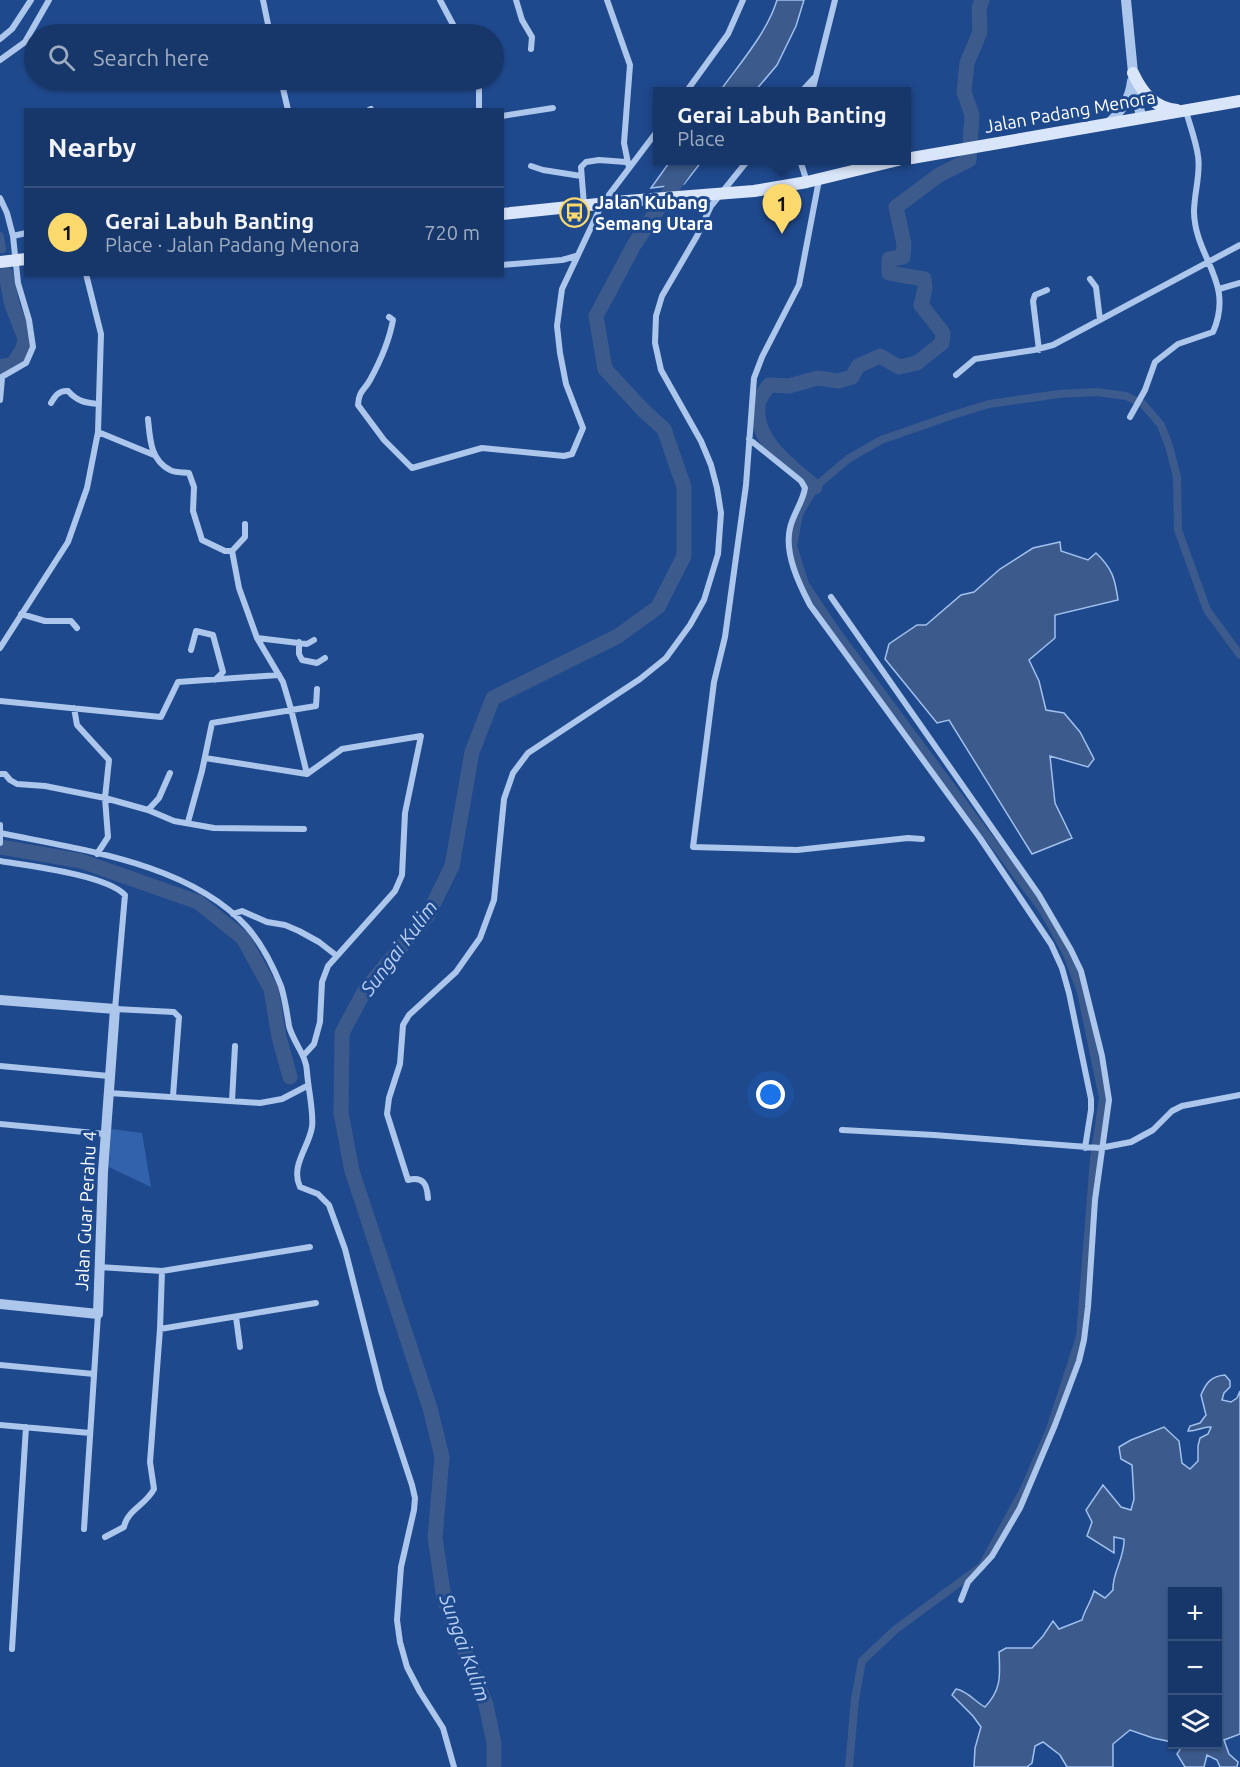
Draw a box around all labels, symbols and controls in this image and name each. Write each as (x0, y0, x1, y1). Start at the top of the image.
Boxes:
search box (24, 24, 504, 90)
icon: search (45, 41, 78, 74)
text: Search here (93, 45, 209, 70)
street label: Jalan Padang Menora (983, 86, 1157, 136)
popup (653, 87, 911, 165)
text: Gerai Labuh Banting (677, 102, 887, 127)
text: Place (677, 127, 725, 150)
text: Nearby (48, 133, 136, 162)
pin: 1 (762, 184, 802, 234)
place label: Jalan Kubang Semang Utara (595, 192, 713, 233)
bus stop icon: Jalan Kubang Semang Utara (558, 197, 590, 229)
text: Gerai Labuh Banting (105, 208, 314, 233)
text: 1 (62, 221, 73, 244)
text: 720 m (424, 221, 480, 244)
text: Place · Jalan Padang Menora (105, 233, 359, 256)
water label: Sungai Kulim (355, 896, 442, 1001)
your location (756, 1080, 785, 1109)
street label: Jalan Guar Perahu 4 (71, 1130, 99, 1291)
map controls (1168, 1587, 1222, 1749)
button: + (1168, 1587, 1222, 1641)
water label: Sungai Kulim (435, 1590, 496, 1705)
button: − (1168, 1641, 1222, 1695)
button: layers (1168, 1695, 1222, 1749)

